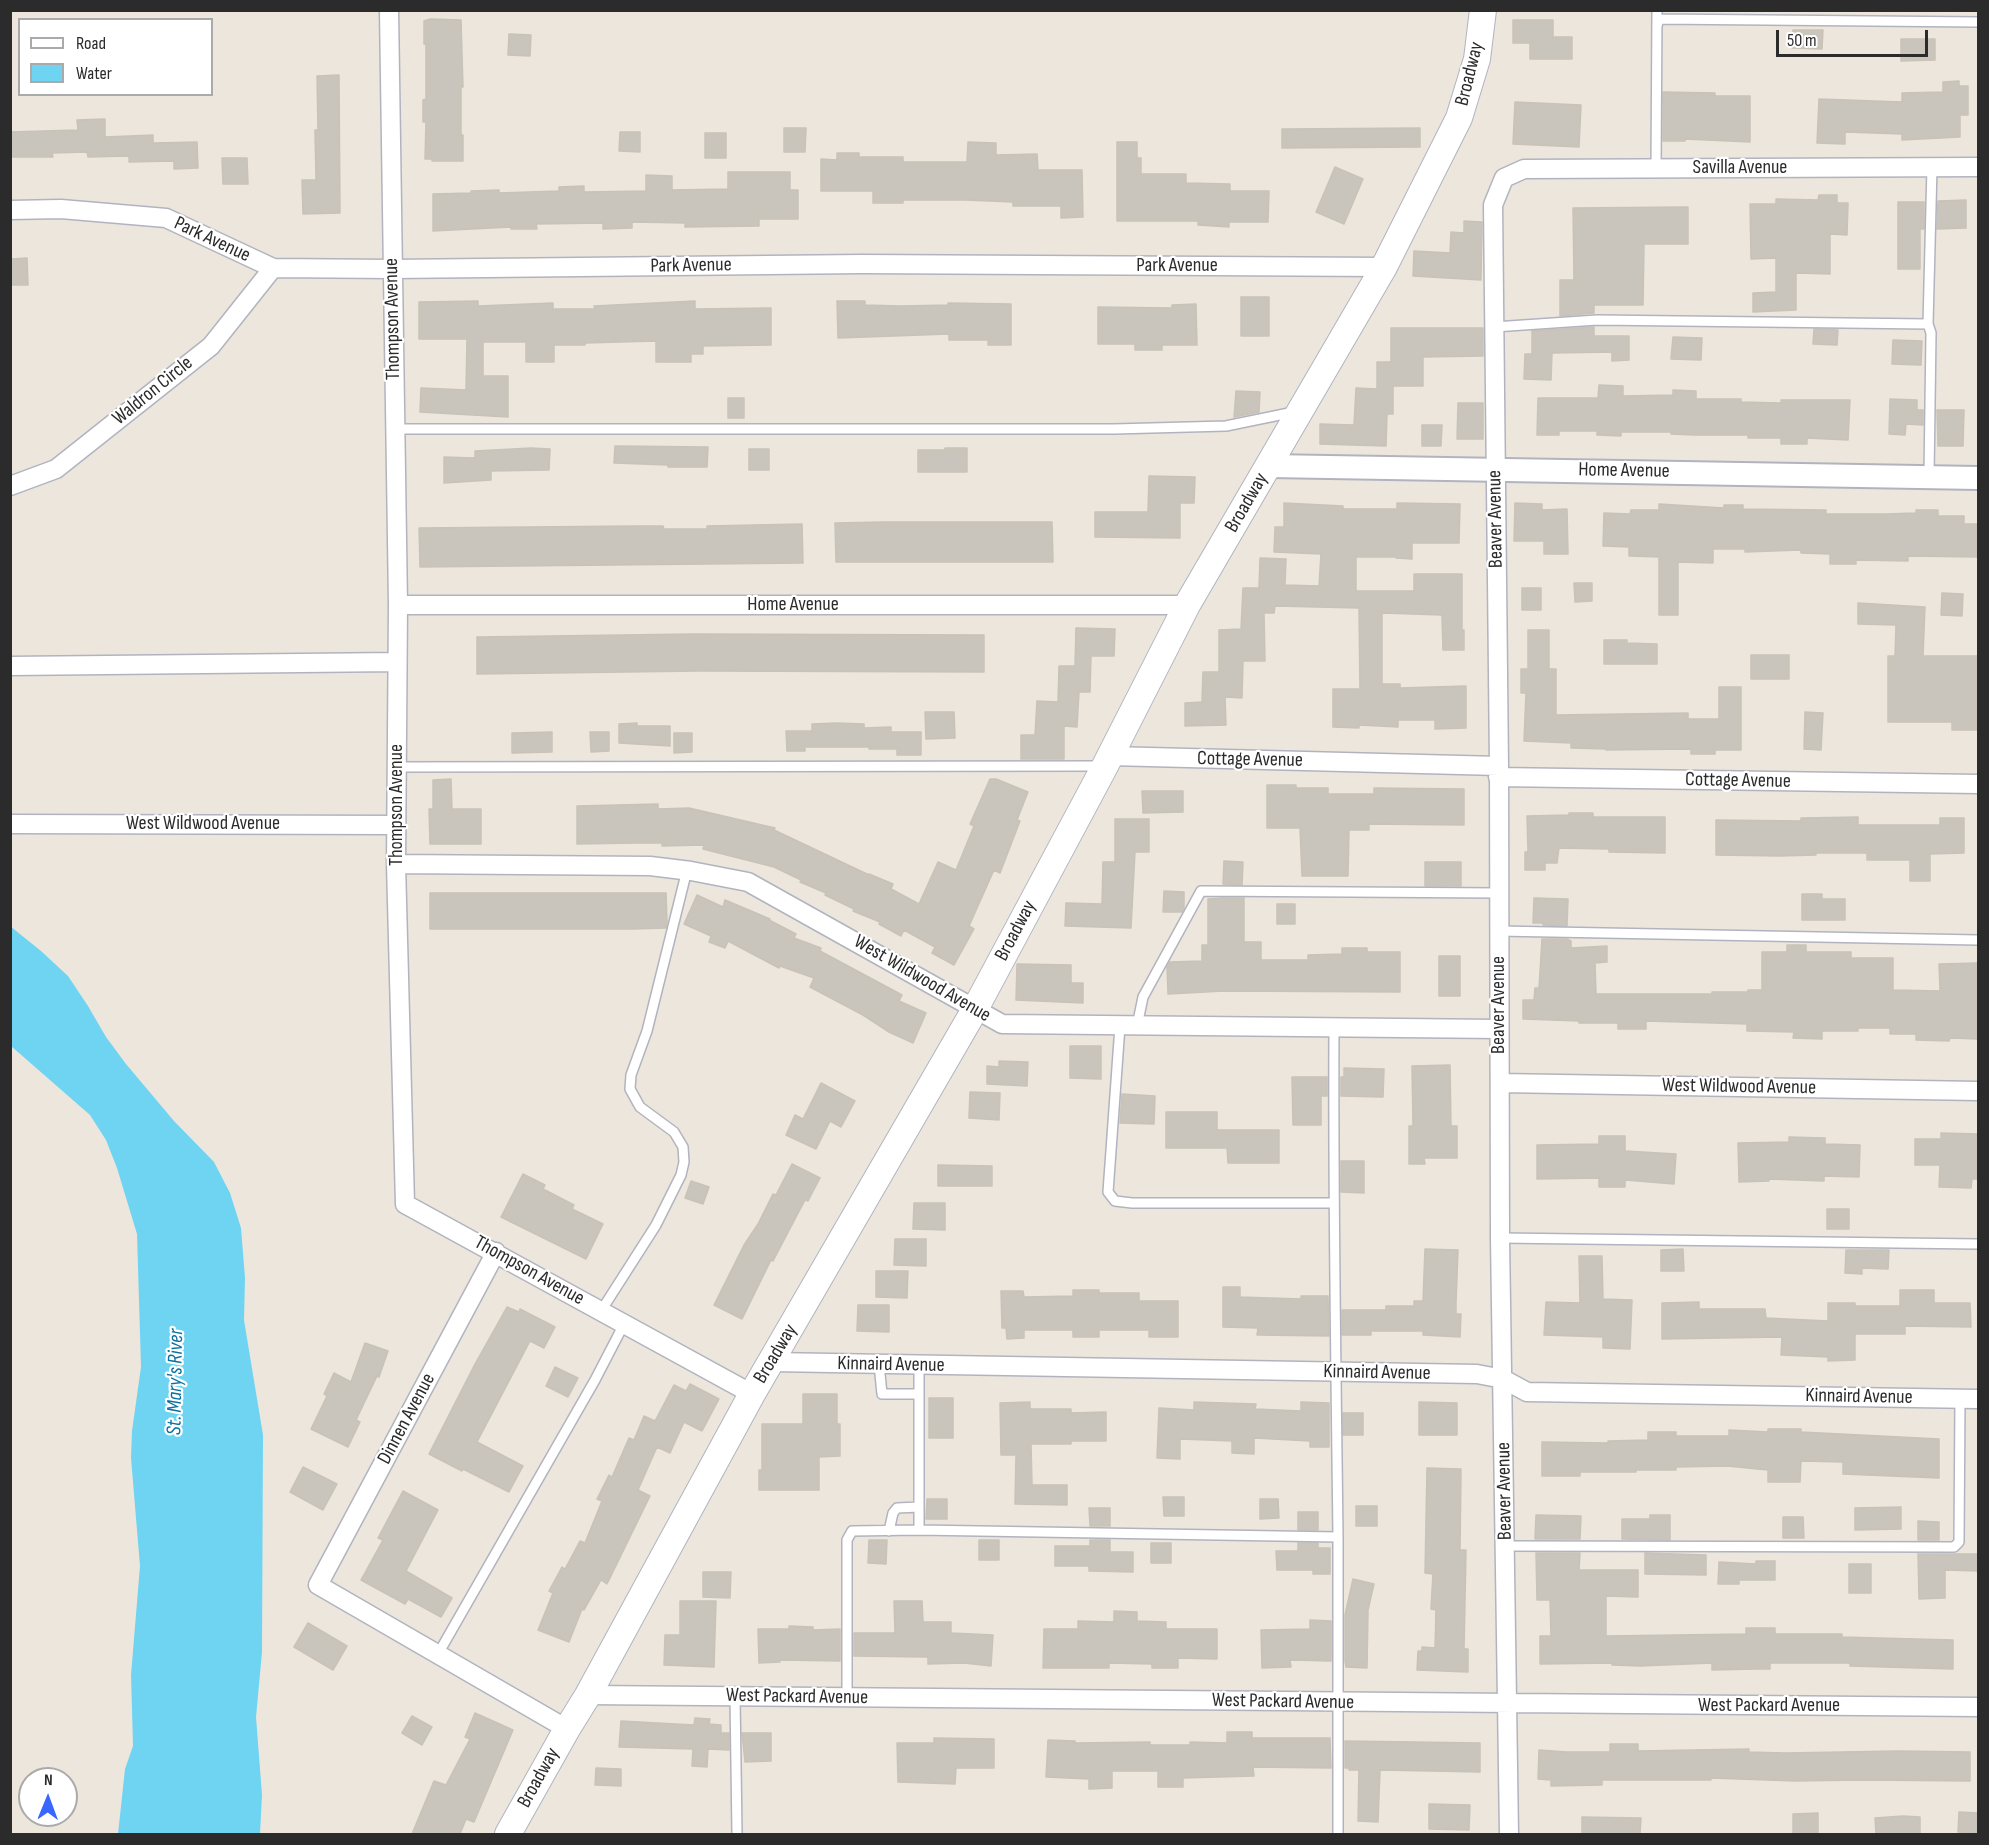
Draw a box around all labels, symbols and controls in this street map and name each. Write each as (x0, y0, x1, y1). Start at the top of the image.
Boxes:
legend (18, 18, 213, 96)
scale bar (1779, 18, 1930, 56)
text: 50 m (1787, 30, 1817, 51)
text: Road (76, 33, 106, 54)
street label: Broadway (1451, 40, 1489, 108)
text: Water (76, 63, 112, 84)
street label: Savilla Avenue (1693, 156, 1787, 180)
street label: Park Avenue (170, 212, 254, 268)
street label: Park Avenue (650, 253, 732, 279)
street label: Park Avenue (1136, 254, 1218, 278)
street label: Thompson Avenue (380, 258, 406, 380)
street label: Waldron Circle (108, 351, 198, 431)
street label: Home Avenue (1578, 458, 1670, 484)
street label: Broadway (1220, 469, 1274, 537)
street label: Beaver Avenue (1483, 470, 1509, 568)
street label: Home Avenue (747, 593, 839, 617)
street label: Thompson Avenue (385, 744, 409, 866)
street label: Cottage Avenue (1197, 747, 1303, 773)
street label: Cottage Avenue (1685, 768, 1791, 794)
street label: West Wildwood Avenue (126, 812, 280, 836)
street label: Broadway (990, 897, 1042, 965)
street label: West Wildwood Avenue (849, 930, 995, 1028)
street label: Beaver Avenue (1487, 956, 1511, 1054)
street label: West Wildwood Avenue (1662, 1074, 1816, 1100)
street label: Thompson Avenue (470, 1231, 588, 1311)
street label: Broadway (749, 1320, 803, 1388)
water label: St. Mary's River (162, 1329, 190, 1435)
street label: Kinnaird Avenue (837, 1352, 945, 1378)
street label: Kinnaird Avenue (1323, 1360, 1431, 1386)
street label: Dinnen Avenue (373, 1370, 441, 1468)
street label: Kinnaird Avenue (1805, 1384, 1913, 1410)
street label: Beaver Avenue (1492, 1442, 1518, 1540)
street label: West Packard Avenue (726, 1684, 868, 1710)
street label: West Packard Avenue (1212, 1689, 1354, 1715)
street label: West Packard Avenue (1698, 1694, 1840, 1718)
street label: Broadway (513, 1744, 565, 1812)
north arrow (18, 1767, 78, 1827)
text: N (44, 1771, 53, 1790)

